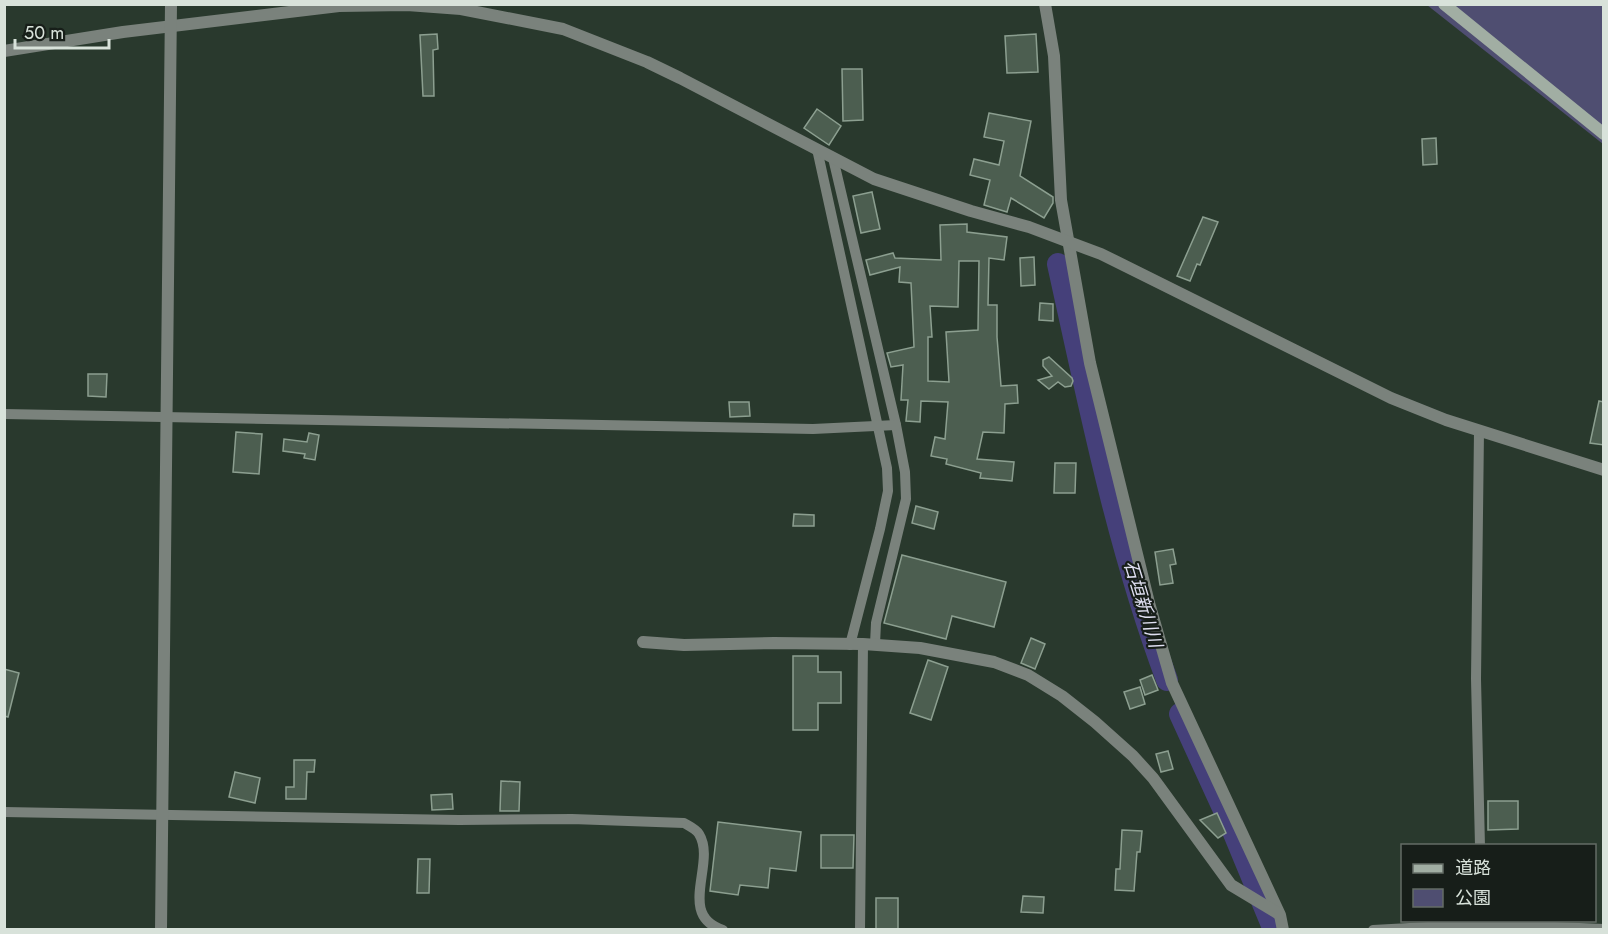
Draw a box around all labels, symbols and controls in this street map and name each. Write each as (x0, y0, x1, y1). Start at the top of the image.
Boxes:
scale bar (15, 12, 110, 50)
text: 50 m (24, 20, 64, 46)
water label: 石垣新川川 (1117, 557, 1169, 653)
legend (1401, 844, 1596, 922)
text: 道路 (1455, 855, 1491, 881)
text: 公園 (1455, 885, 1491, 911)

